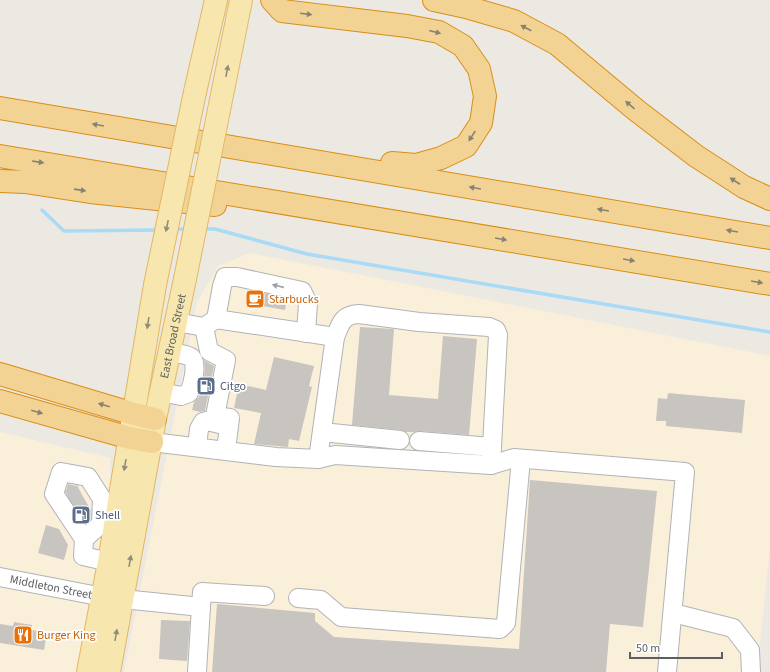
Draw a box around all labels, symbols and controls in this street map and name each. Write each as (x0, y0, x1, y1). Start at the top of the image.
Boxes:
one-way arrow (300, 11, 312, 17)
one-way arrow (520, 25, 532, 31)
one-way arrow (429, 29, 441, 35)
one-way arrow (224, 65, 230, 77)
one-way arrow (625, 101, 636, 109)
one-way arrow (92, 122, 105, 128)
one-way arrow (469, 130, 476, 142)
one-way arrow (32, 159, 45, 165)
one-way arrow (729, 178, 741, 185)
one-way arrow (469, 185, 481, 191)
one-way arrow (74, 187, 86, 193)
one-way arrow (597, 207, 609, 213)
one-way arrow (164, 219, 170, 232)
one-way arrow (725, 228, 738, 234)
one-way arrow (495, 236, 507, 242)
one-way arrow (623, 257, 635, 263)
one-way arrow (751, 279, 764, 285)
one-way arrow (272, 283, 284, 289)
cafe icon: Starbucks (244, 288, 266, 310)
place label: Starbucks (269, 291, 319, 308)
street label: East Broad Street (156, 292, 191, 380)
one-way arrow (145, 317, 151, 329)
fuel station icon: Citgo (195, 375, 217, 397)
place label: Citgo (220, 378, 246, 395)
one-way arrow (97, 402, 109, 408)
one-way arrow (32, 409, 44, 415)
one-way arrow (122, 459, 128, 472)
fuel station icon: Shell (70, 504, 92, 526)
place label: Shell (95, 507, 120, 524)
one-way arrow (127, 554, 133, 567)
street label: Middleton Street (8, 571, 94, 604)
restaurant icon: Burger King (12, 624, 34, 646)
place label: Burger King (37, 627, 96, 644)
one-way arrow (113, 629, 119, 642)
scale bar (630, 634, 722, 660)
text: 50 m (636, 640, 660, 657)

